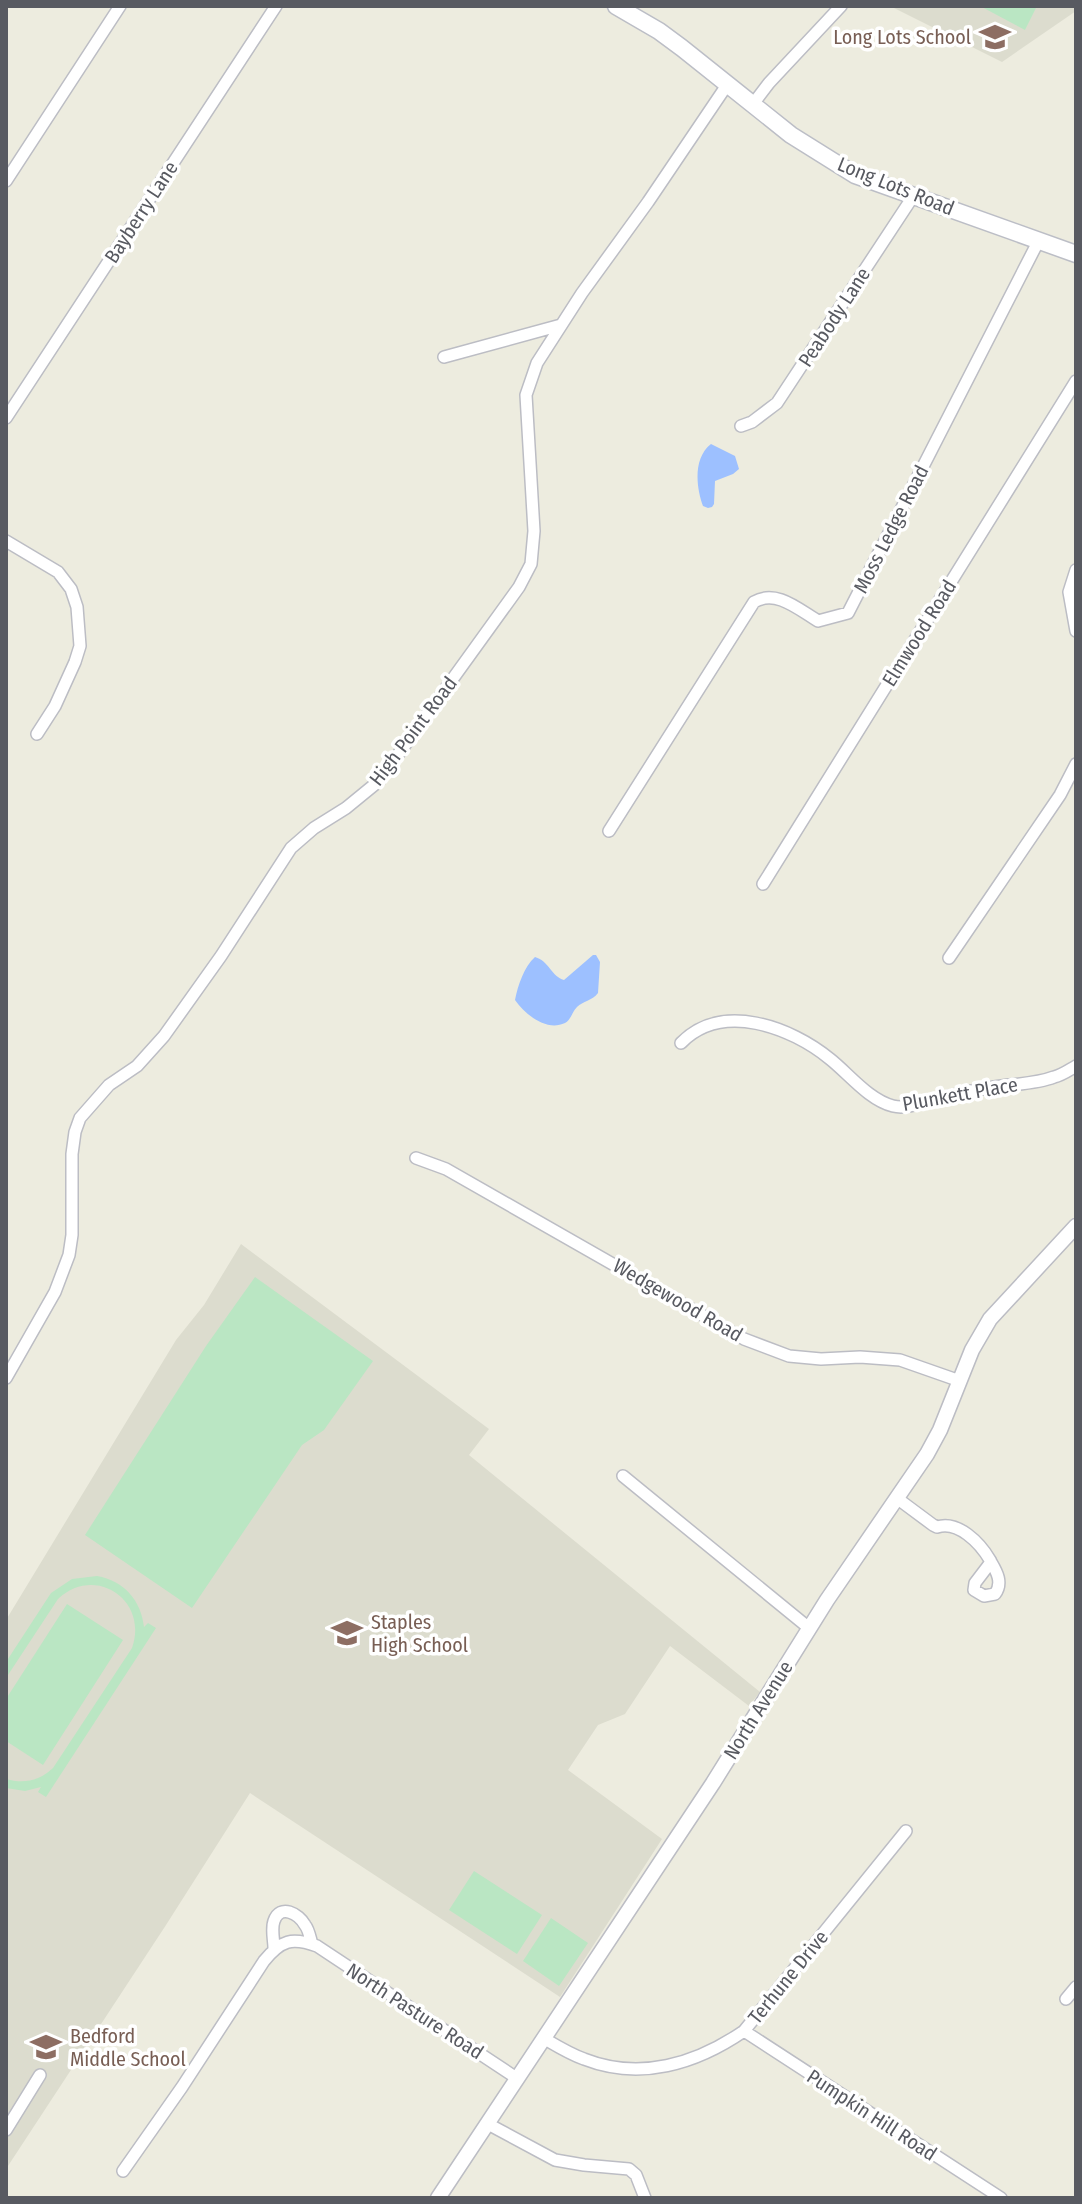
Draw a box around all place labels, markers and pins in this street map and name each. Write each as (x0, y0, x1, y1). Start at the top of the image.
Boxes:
school or university icon: Long Lots School (978, 20, 1012, 54)
place label: Long Lots School (833, 25, 971, 49)
place label: Staples High School (371, 1610, 468, 1657)
school or university icon: Staples High School (330, 1616, 364, 1650)
place label: Bedford Middle School (70, 2024, 186, 2071)
school or university icon: Bedford Middle School (29, 2030, 63, 2064)

